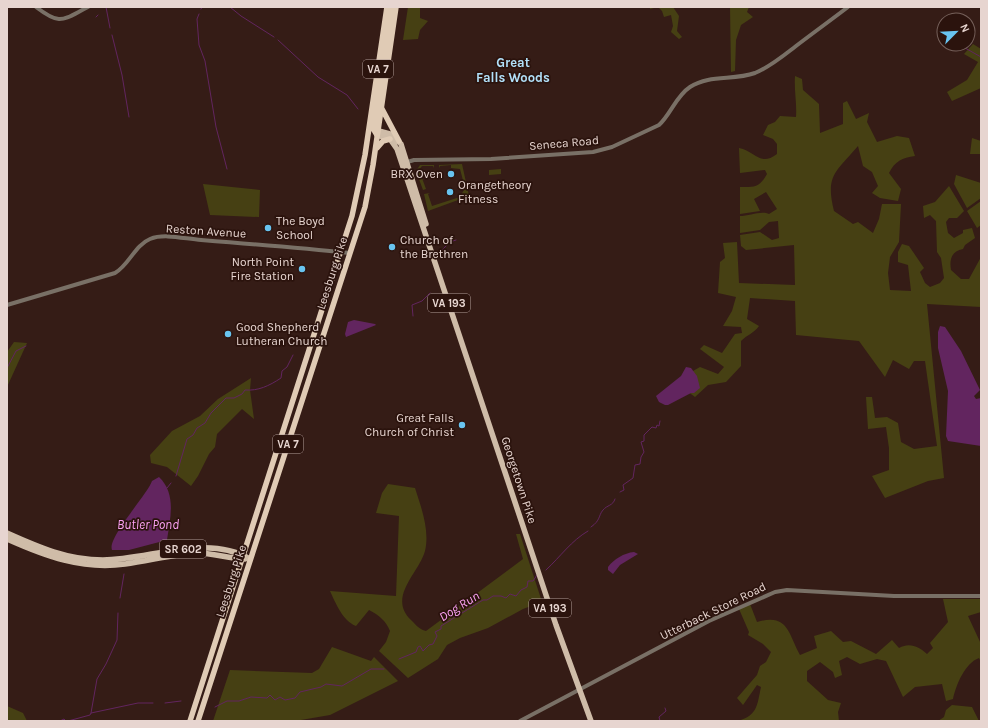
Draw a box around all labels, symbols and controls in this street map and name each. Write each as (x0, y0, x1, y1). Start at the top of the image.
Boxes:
north arrow (936, 12, 976, 52)
text: N (957, 22, 972, 34)
district label: Great Falls Woods (476, 55, 550, 85)
road number: VA 7 (363, 60, 393, 78)
street label: Seneca Road (528, 133, 600, 153)
place label: BRX Oven (390, 167, 443, 181)
marker: BRX Oven (446, 169, 456, 179)
place label: Orangetheory Fitness (458, 178, 532, 206)
marker: Orangetheory Fitness (445, 187, 455, 197)
place label: The Boyd School (276, 214, 325, 242)
street label: Reston Avenue (165, 221, 247, 241)
marker: The Boyd School (263, 223, 273, 233)
place label: Church of the Brethren (400, 233, 468, 261)
street label: Leesburg Pike (314, 235, 350, 311)
marker: Church of the Brethren (387, 242, 397, 252)
place label: North Point Fire Station (231, 255, 294, 283)
marker: North Point Fire Station (297, 264, 307, 274)
road number: VA 193 (428, 294, 470, 312)
place label: Good Shepherd Lutheran Church (236, 320, 327, 348)
marker: Good Shepherd Lutheran Church (223, 329, 233, 339)
place label: Great Falls Church of Christ (365, 411, 454, 439)
marker: Great Falls Church of Christ (457, 420, 467, 430)
road number: VA 7 (273, 435, 303, 453)
street label: Georgetown Pike (498, 435, 540, 525)
water label: Butler Pond (117, 517, 179, 532)
road number: SR 602 (160, 540, 206, 558)
street label: Leesburg Pike (213, 543, 249, 619)
street label: Utterback Store Road (658, 579, 768, 643)
water label: Dog Run (436, 588, 482, 624)
road number: VA 193 (529, 599, 571, 617)

